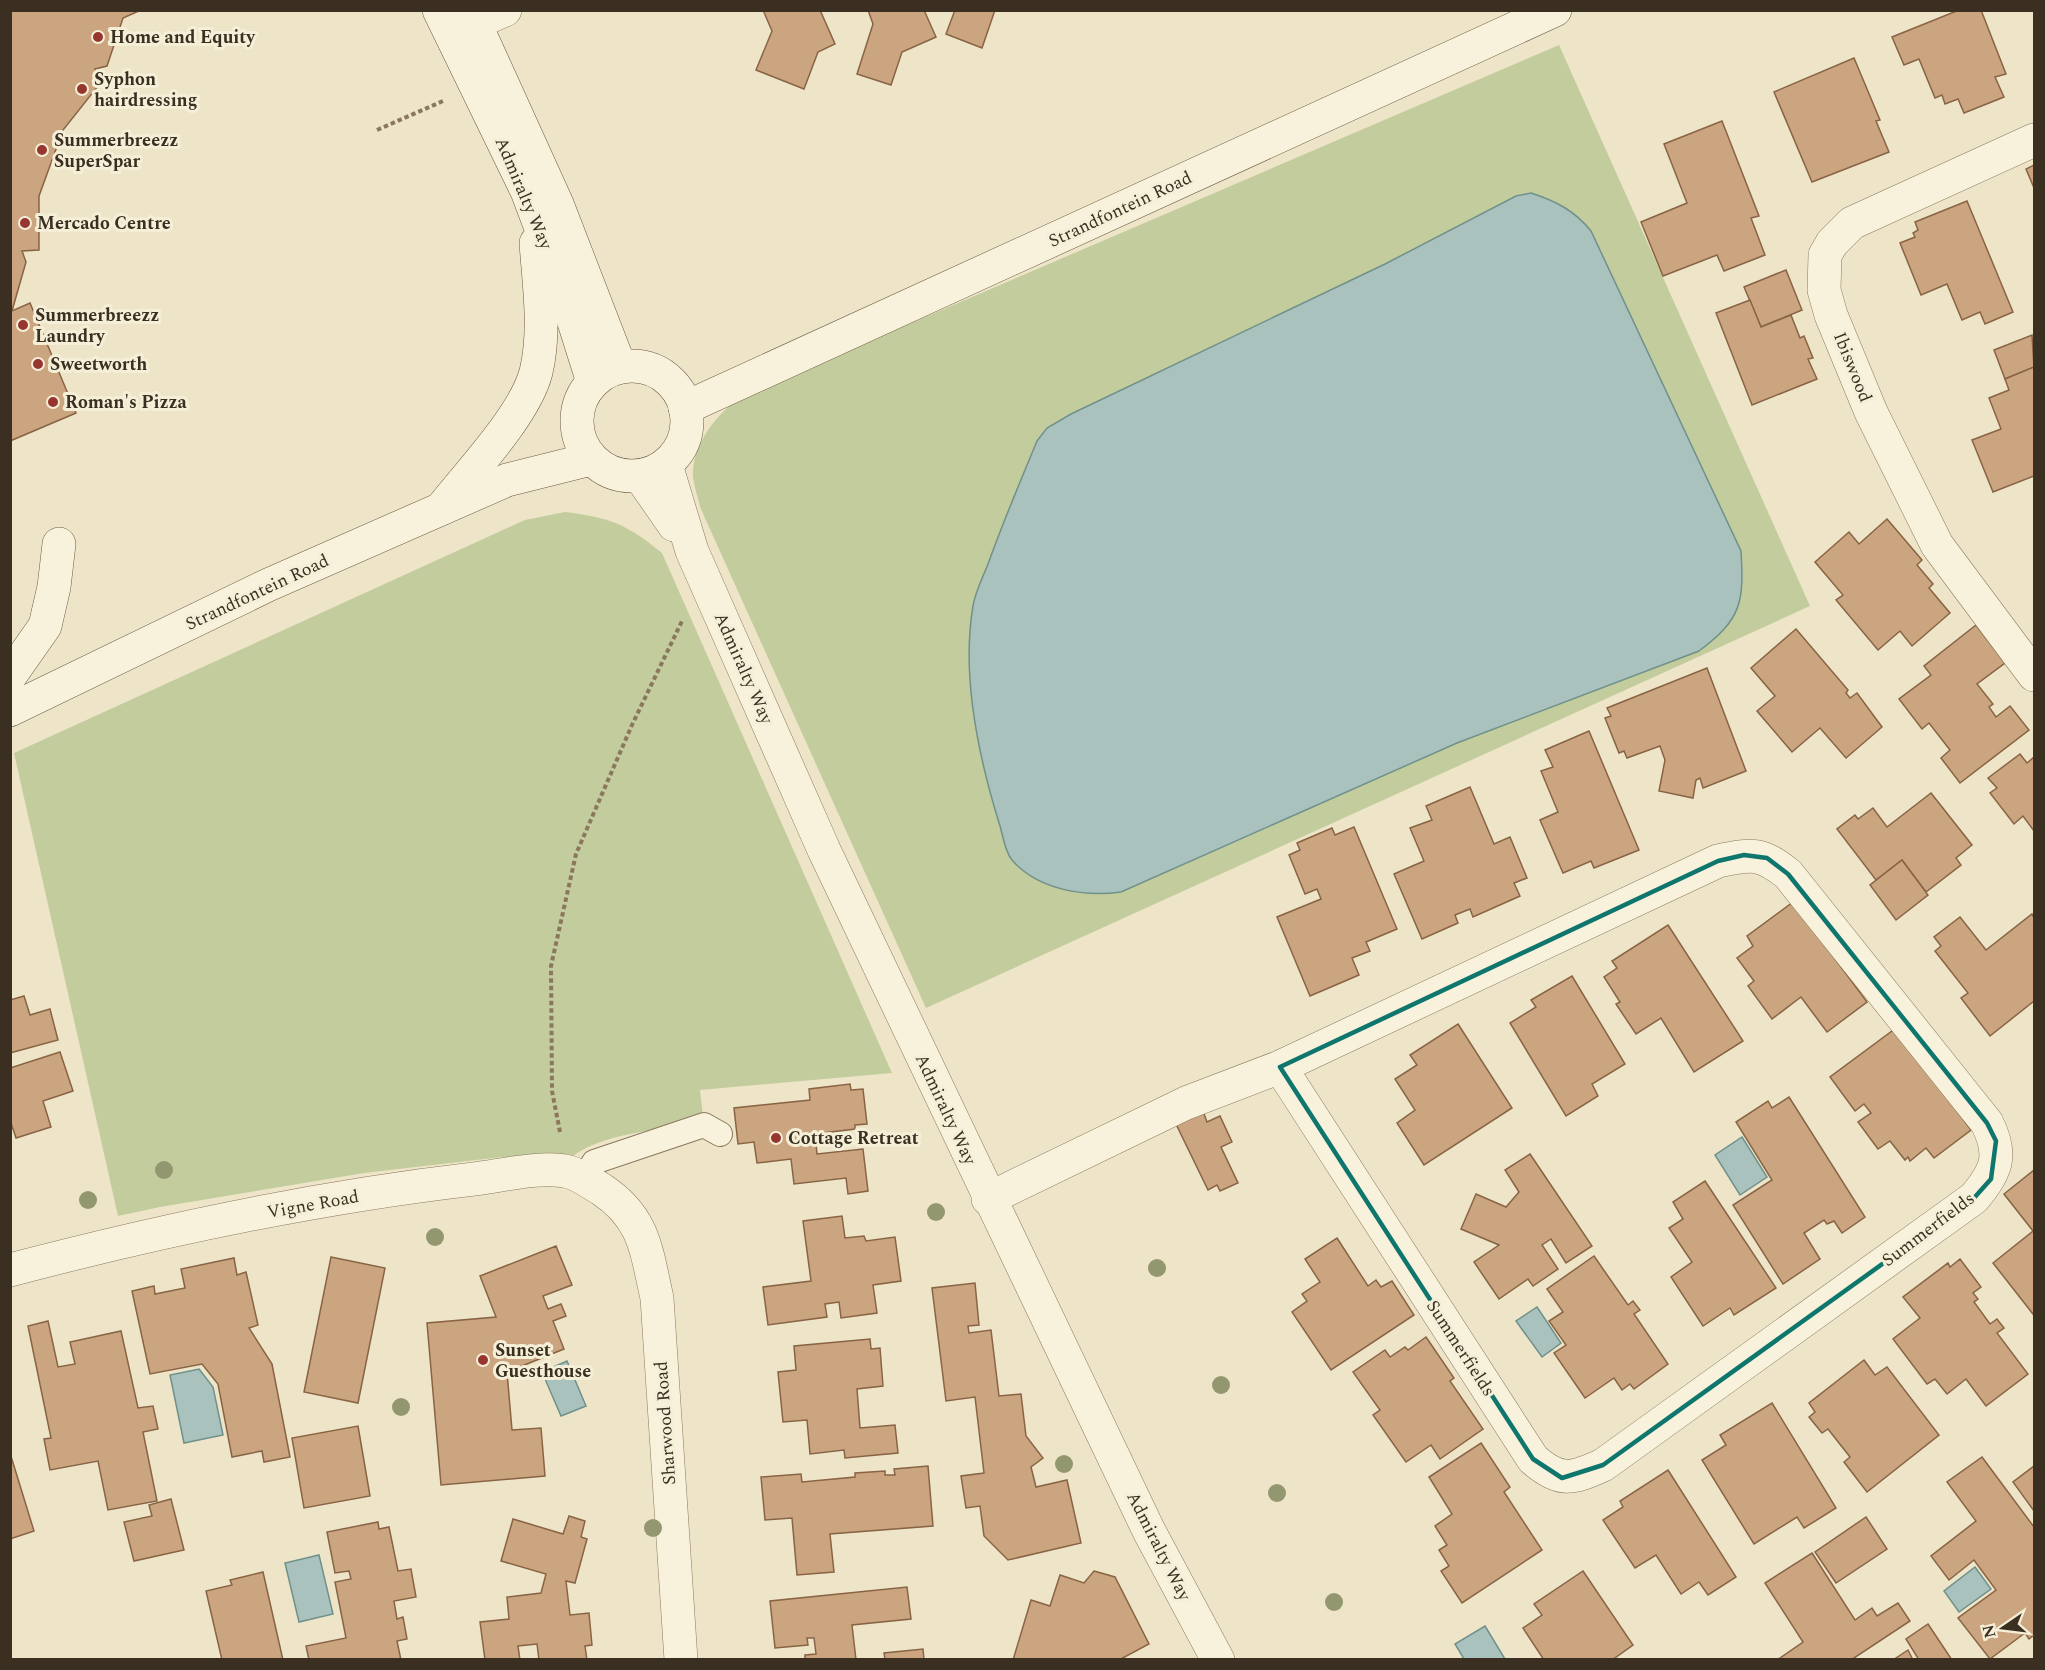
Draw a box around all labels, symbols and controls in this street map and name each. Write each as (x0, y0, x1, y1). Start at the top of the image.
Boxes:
place label: Home and Equity (110, 24, 256, 51)
marker: Home and Equity (91, 30, 105, 44)
place label: Syphon hairdressing (94, 66, 197, 114)
marker: Syphon hairdressing (75, 82, 89, 96)
place label: Summerbreezz SuperSpar (54, 127, 178, 175)
street label: Admiralty Way (488, 133, 560, 255)
marker: Summerbreezz SuperSpar (35, 143, 49, 157)
street label: Strandfontein Road (1044, 164, 1196, 255)
place label: Mercado Centre (37, 210, 171, 237)
marker: Mercado Centre (18, 216, 32, 230)
place label: Summerbreezz Laundry (35, 302, 159, 350)
marker: Summerbreezz Laundry (16, 318, 30, 332)
street label: Ibiswood (1826, 328, 1879, 406)
place label: Sweetworth (50, 351, 147, 378)
marker: Sweetworth (31, 357, 45, 371)
place label: Roman's Pizza (65, 389, 188, 416)
marker: Roman's Pizza (46, 395, 60, 409)
street label: Strandfontein Road (181, 547, 333, 638)
street label: Admiralty Way (707, 608, 781, 730)
street label: Admiralty Way (908, 1049, 984, 1170)
place label: Cottage Retreat (788, 1125, 919, 1152)
marker: Cottage Retreat (769, 1131, 783, 1145)
street label: Vigne Road (265, 1183, 361, 1226)
street label: Summerfields (1876, 1185, 1980, 1273)
street label: Summerfields (1419, 1295, 1502, 1402)
place label: Sunset Guesthouse (495, 1337, 591, 1385)
marker: Sunset Guesthouse (476, 1353, 490, 1367)
street label: Sharwood Road (648, 1360, 683, 1486)
street label: Admiralty Way (1119, 1487, 1198, 1607)
north arrow (1973, 1598, 2033, 1658)
text: N (1976, 1622, 2003, 1641)

